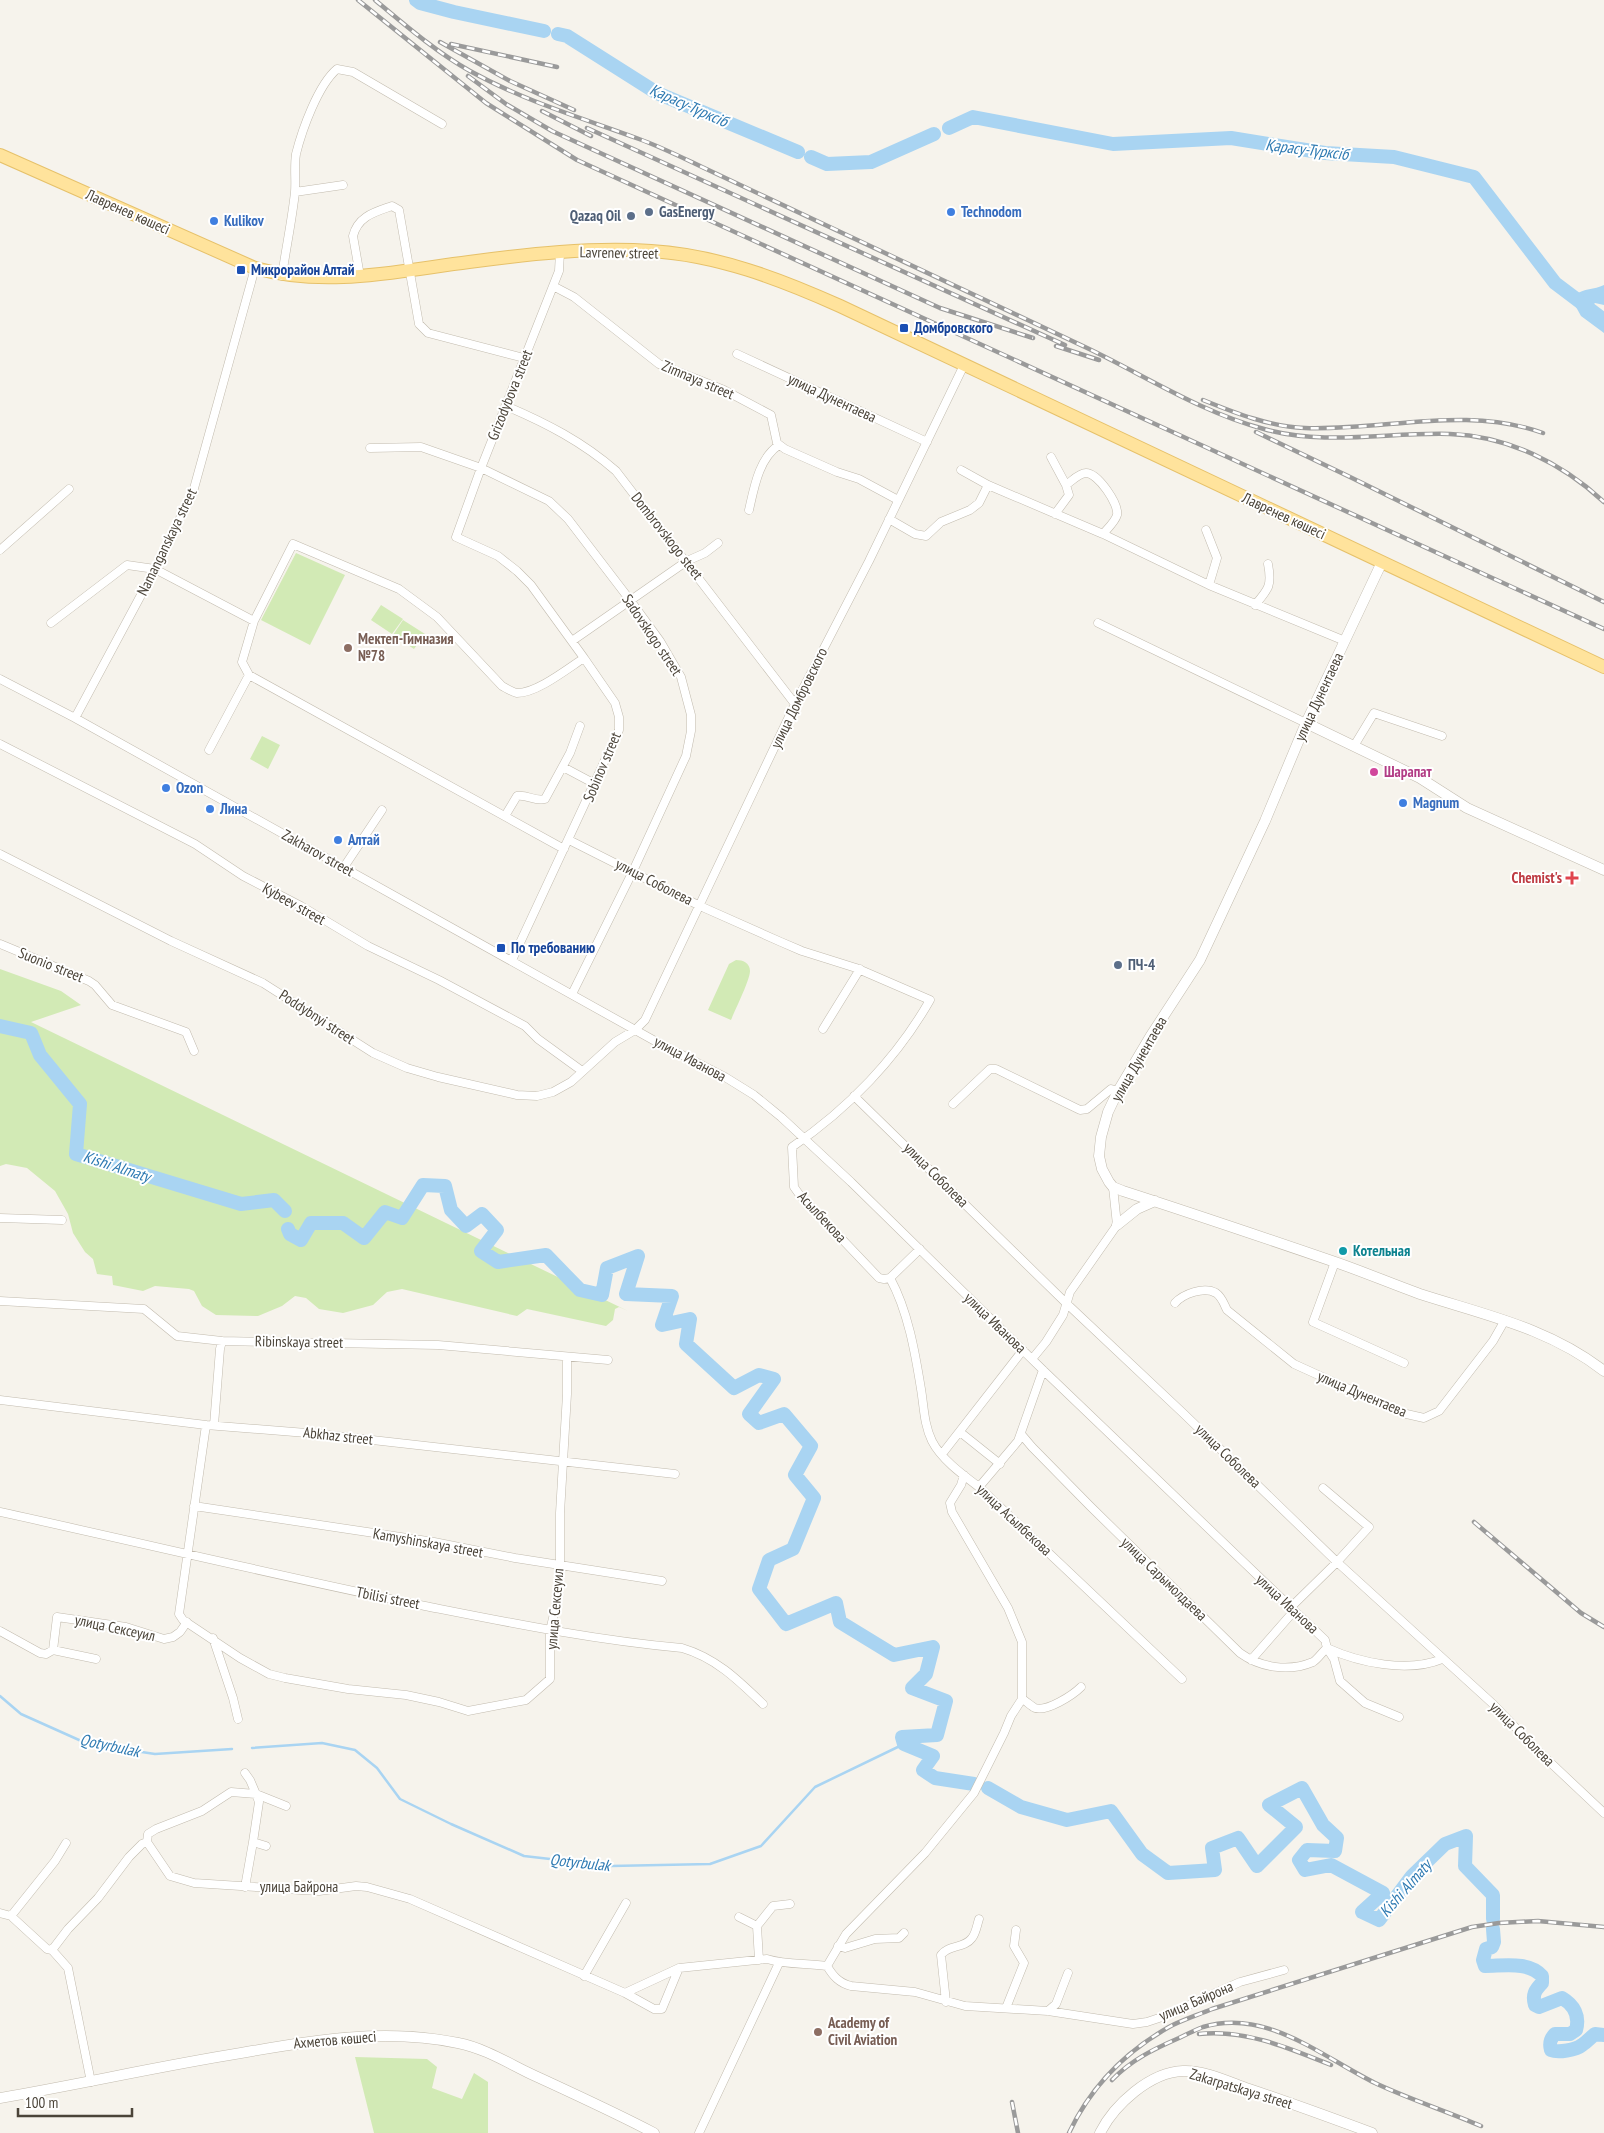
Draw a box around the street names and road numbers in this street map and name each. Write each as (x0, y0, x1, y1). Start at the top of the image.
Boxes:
street label: Лавренев көшесі (82, 184, 173, 239)
street label: Lavrenev street (579, 242, 659, 263)
street label: Grizodybova street (483, 347, 536, 443)
street label: Zimnaya street (659, 356, 737, 403)
street label: улица Дунентаева (785, 369, 879, 426)
street label: Namanganskaya street (132, 485, 201, 598)
street label: Лавренев көшесі (1239, 487, 1329, 543)
street label: Dombrovskogo steet (627, 488, 707, 583)
street label: Sadovskogo street (618, 590, 687, 679)
street label: улица Домбровского (766, 644, 831, 751)
street label: улица Дунентаева (1290, 650, 1347, 744)
street label: Sobinov street (578, 729, 625, 805)
street label: Zakharov street (279, 825, 358, 880)
street label: улица Соболева (612, 854, 696, 909)
street label: Kybeev street (259, 878, 329, 929)
street label: Suonio street (16, 943, 87, 986)
street label: Poddybnyi street (276, 985, 359, 1048)
street label: улица Дунентаева (1106, 1013, 1171, 1105)
street label: улица Иванова (651, 1032, 730, 1086)
street label: улица Соболева (900, 1138, 973, 1211)
street label: Асылбекова (794, 1187, 851, 1246)
street label: улица Иванова (960, 1288, 1030, 1357)
street label: Ribinskaya street (255, 1331, 343, 1352)
street label: улица Дунентаева (1315, 1366, 1410, 1421)
street label: улица Соболева (1191, 1420, 1265, 1492)
street label: Abkhaz street (302, 1422, 374, 1449)
street label: улица Асылбекова (972, 1480, 1056, 1560)
street label: Kamyshinskaya street (372, 1523, 485, 1562)
street label: улица Сарымолдаева (1117, 1533, 1211, 1625)
street label: улица Сексеуил (541, 1567, 568, 1650)
street label: улица Иванова (1252, 1570, 1323, 1638)
street label: Tbilisi street (355, 1582, 422, 1613)
street label: улица Сексеуил (73, 1610, 157, 1645)
street label: улица Соболева (1486, 1697, 1559, 1770)
street label: улица Байрона (260, 1877, 338, 1896)
street label: улица Байрона (1156, 1976, 1236, 2025)
street label: Ахметов көшесі (293, 2026, 377, 2053)
street label: Zakarpatskaya street (1188, 2064, 1295, 2113)

